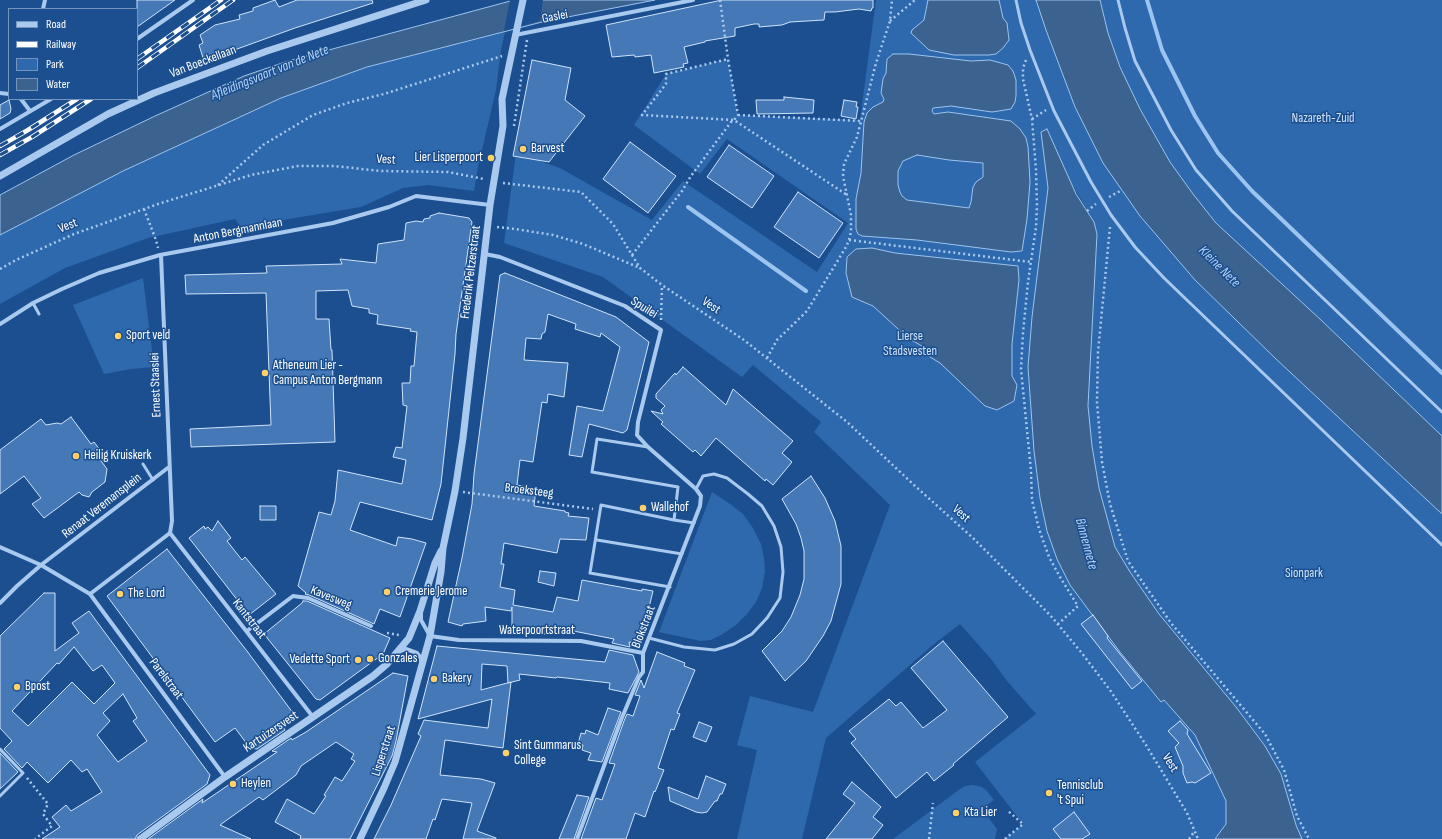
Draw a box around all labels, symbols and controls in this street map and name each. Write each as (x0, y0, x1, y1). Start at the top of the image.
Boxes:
street label: Gaslei (541, 7, 569, 27)
legend (8, 8, 138, 100)
text: Road (46, 17, 66, 32)
text: Railway (46, 37, 76, 52)
street label: Van Boeckellaan (167, 42, 239, 82)
water label: Afleidingsvaart van de Nete (209, 42, 331, 104)
text: Park (46, 57, 64, 72)
text: Water (46, 77, 70, 92)
park label: Nazareth-Zuid (1292, 111, 1354, 127)
place label: Barvest (531, 141, 564, 157)
marker: Barvest (518, 144, 528, 154)
place label: Lier Lisperpoort (414, 150, 483, 166)
street label: Vest (376, 152, 396, 168)
marker: Lier Lisperpoort (486, 153, 496, 163)
street label: Vest (56, 215, 80, 237)
street label: Anton Bergmannlaan (192, 215, 284, 247)
street label: Frederik Peltzerstraat (458, 224, 484, 320)
water label: Kleine Nete (1195, 243, 1243, 291)
street label: Spuilei (628, 294, 660, 322)
street label: Vest (699, 294, 723, 318)
place label: Sport veld (126, 328, 170, 344)
park label: Lierse Stadsvesten (883, 329, 937, 360)
marker: Sport veld (113, 331, 123, 341)
street label: Ernest Staaslei (147, 352, 165, 418)
place label: Atheneum Lier - Campus Anton Bergmann (273, 358, 382, 389)
marker: Atheneum Lier - Campus Anton Bergmann (260, 368, 270, 378)
place label: Heilig Kruiskerk (84, 448, 151, 464)
marker: Heilig Kruiskerk (71, 451, 81, 461)
street label: Renaat Veremansplein (59, 470, 145, 542)
street label: Broeksteeg (504, 480, 554, 502)
place label: Wallehof (651, 500, 689, 516)
street label: Vest (949, 502, 973, 526)
marker: Wallehof (638, 503, 648, 513)
water label: Binnennete (1071, 516, 1101, 572)
park label: Sionpark (1285, 566, 1323, 582)
street label: Kavesweg (308, 583, 354, 613)
place label: Cremerie Jerome (395, 584, 467, 600)
place label: The Lord (128, 586, 165, 602)
marker: Cremerie Jerome (382, 587, 392, 597)
marker: The Lord (115, 589, 125, 599)
street label: Kantstraat (229, 596, 269, 642)
street label: Blokstraat (629, 603, 659, 651)
street label: Waterpoortstraat (499, 623, 575, 639)
place label: Gonzales (378, 651, 417, 667)
place label: Vedette Sport (289, 652, 350, 668)
marker: Gonzales (365, 654, 375, 664)
street label: Parelstraat (145, 655, 187, 703)
marker: Vedette Sport (353, 655, 363, 665)
place label: Bakery (442, 671, 472, 687)
marker: Bakery (429, 674, 439, 684)
place label: Bpost (25, 679, 50, 695)
marker: Bpost (12, 682, 22, 692)
street label: Kartuizersvest (240, 708, 302, 756)
street label: Lisperstraat (369, 724, 399, 778)
place label: Sint Gummarus College (514, 738, 581, 769)
marker: Sint Gummarus College (501, 748, 511, 758)
street label: Vest (1158, 751, 1182, 775)
place label: Heylen (241, 776, 271, 792)
place label: Tennisclub 't Spui (1057, 778, 1103, 809)
marker: Heylen (228, 779, 238, 789)
marker: Tennisclub 't Spui (1044, 788, 1054, 798)
place label: Kta Lier (964, 805, 997, 821)
marker: Kta Lier (951, 808, 961, 818)

